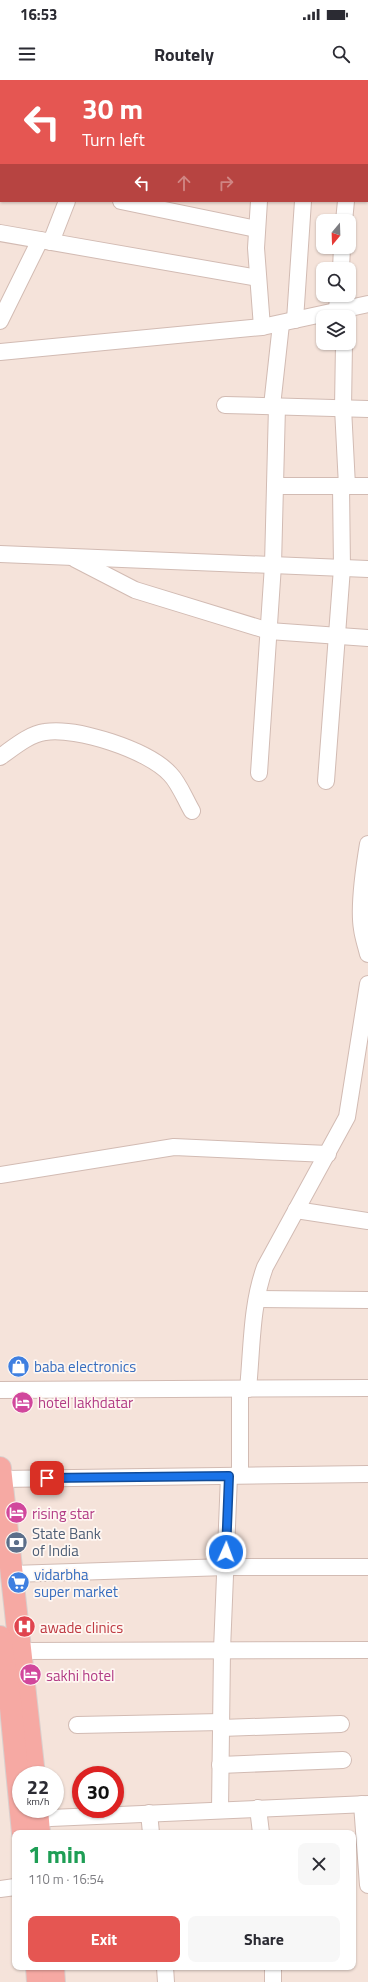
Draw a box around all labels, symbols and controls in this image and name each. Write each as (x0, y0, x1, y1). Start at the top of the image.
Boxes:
text: 16:53 (20, 3, 57, 26)
text: Routely (154, 41, 214, 68)
icon: menu (16, 43, 38, 65)
icon: search (330, 43, 352, 65)
text: 30 m (82, 87, 143, 130)
icon: left (16, 96, 68, 148)
text: Turn left (82, 126, 145, 153)
icon: left (131, 172, 153, 194)
icon: ahead (173, 172, 195, 194)
icon: right (215, 172, 237, 194)
north arrow (316, 214, 356, 254)
map controls (316, 214, 356, 350)
button: search (316, 262, 356, 302)
button: layers (316, 310, 356, 350)
shop icon: baba electronics (6, 1353, 32, 1379)
place label: baba electronics (34, 1355, 136, 1378)
hotel icon: hotel lakhdatar (9, 1389, 35, 1415)
place label: hotel lakhdatar (38, 1391, 133, 1414)
pin (30, 1461, 64, 1495)
icon: arrive (36, 1467, 58, 1489)
hotel icon: rising star (4, 1500, 30, 1526)
place label: rising star (32, 1502, 95, 1525)
place label: State Bank of India (32, 1522, 101, 1562)
bank icon: State Bank of India (3, 1529, 29, 1555)
position arrow (205, 1531, 247, 1573)
place label: vidarbha super market (34, 1563, 119, 1603)
supermarket icon: vidarbha super market (5, 1570, 31, 1596)
hospital icon: awade clinics (12, 1614, 38, 1640)
place label: awade clinics (40, 1616, 123, 1639)
hotel icon: sakhi hotel (17, 1662, 43, 1688)
place label: sakhi hotel (46, 1664, 115, 1687)
speed limit sign: 30 (72, 1766, 124, 1818)
text: 22 (27, 1771, 49, 1802)
text: km/h (27, 1794, 49, 1809)
text: 1 min (28, 1836, 86, 1872)
button: close (298, 1843, 340, 1885)
text: 110 m · 16:54 (28, 1869, 104, 1889)
button: Exit (28, 1916, 180, 1962)
button: Share (188, 1916, 340, 1962)

